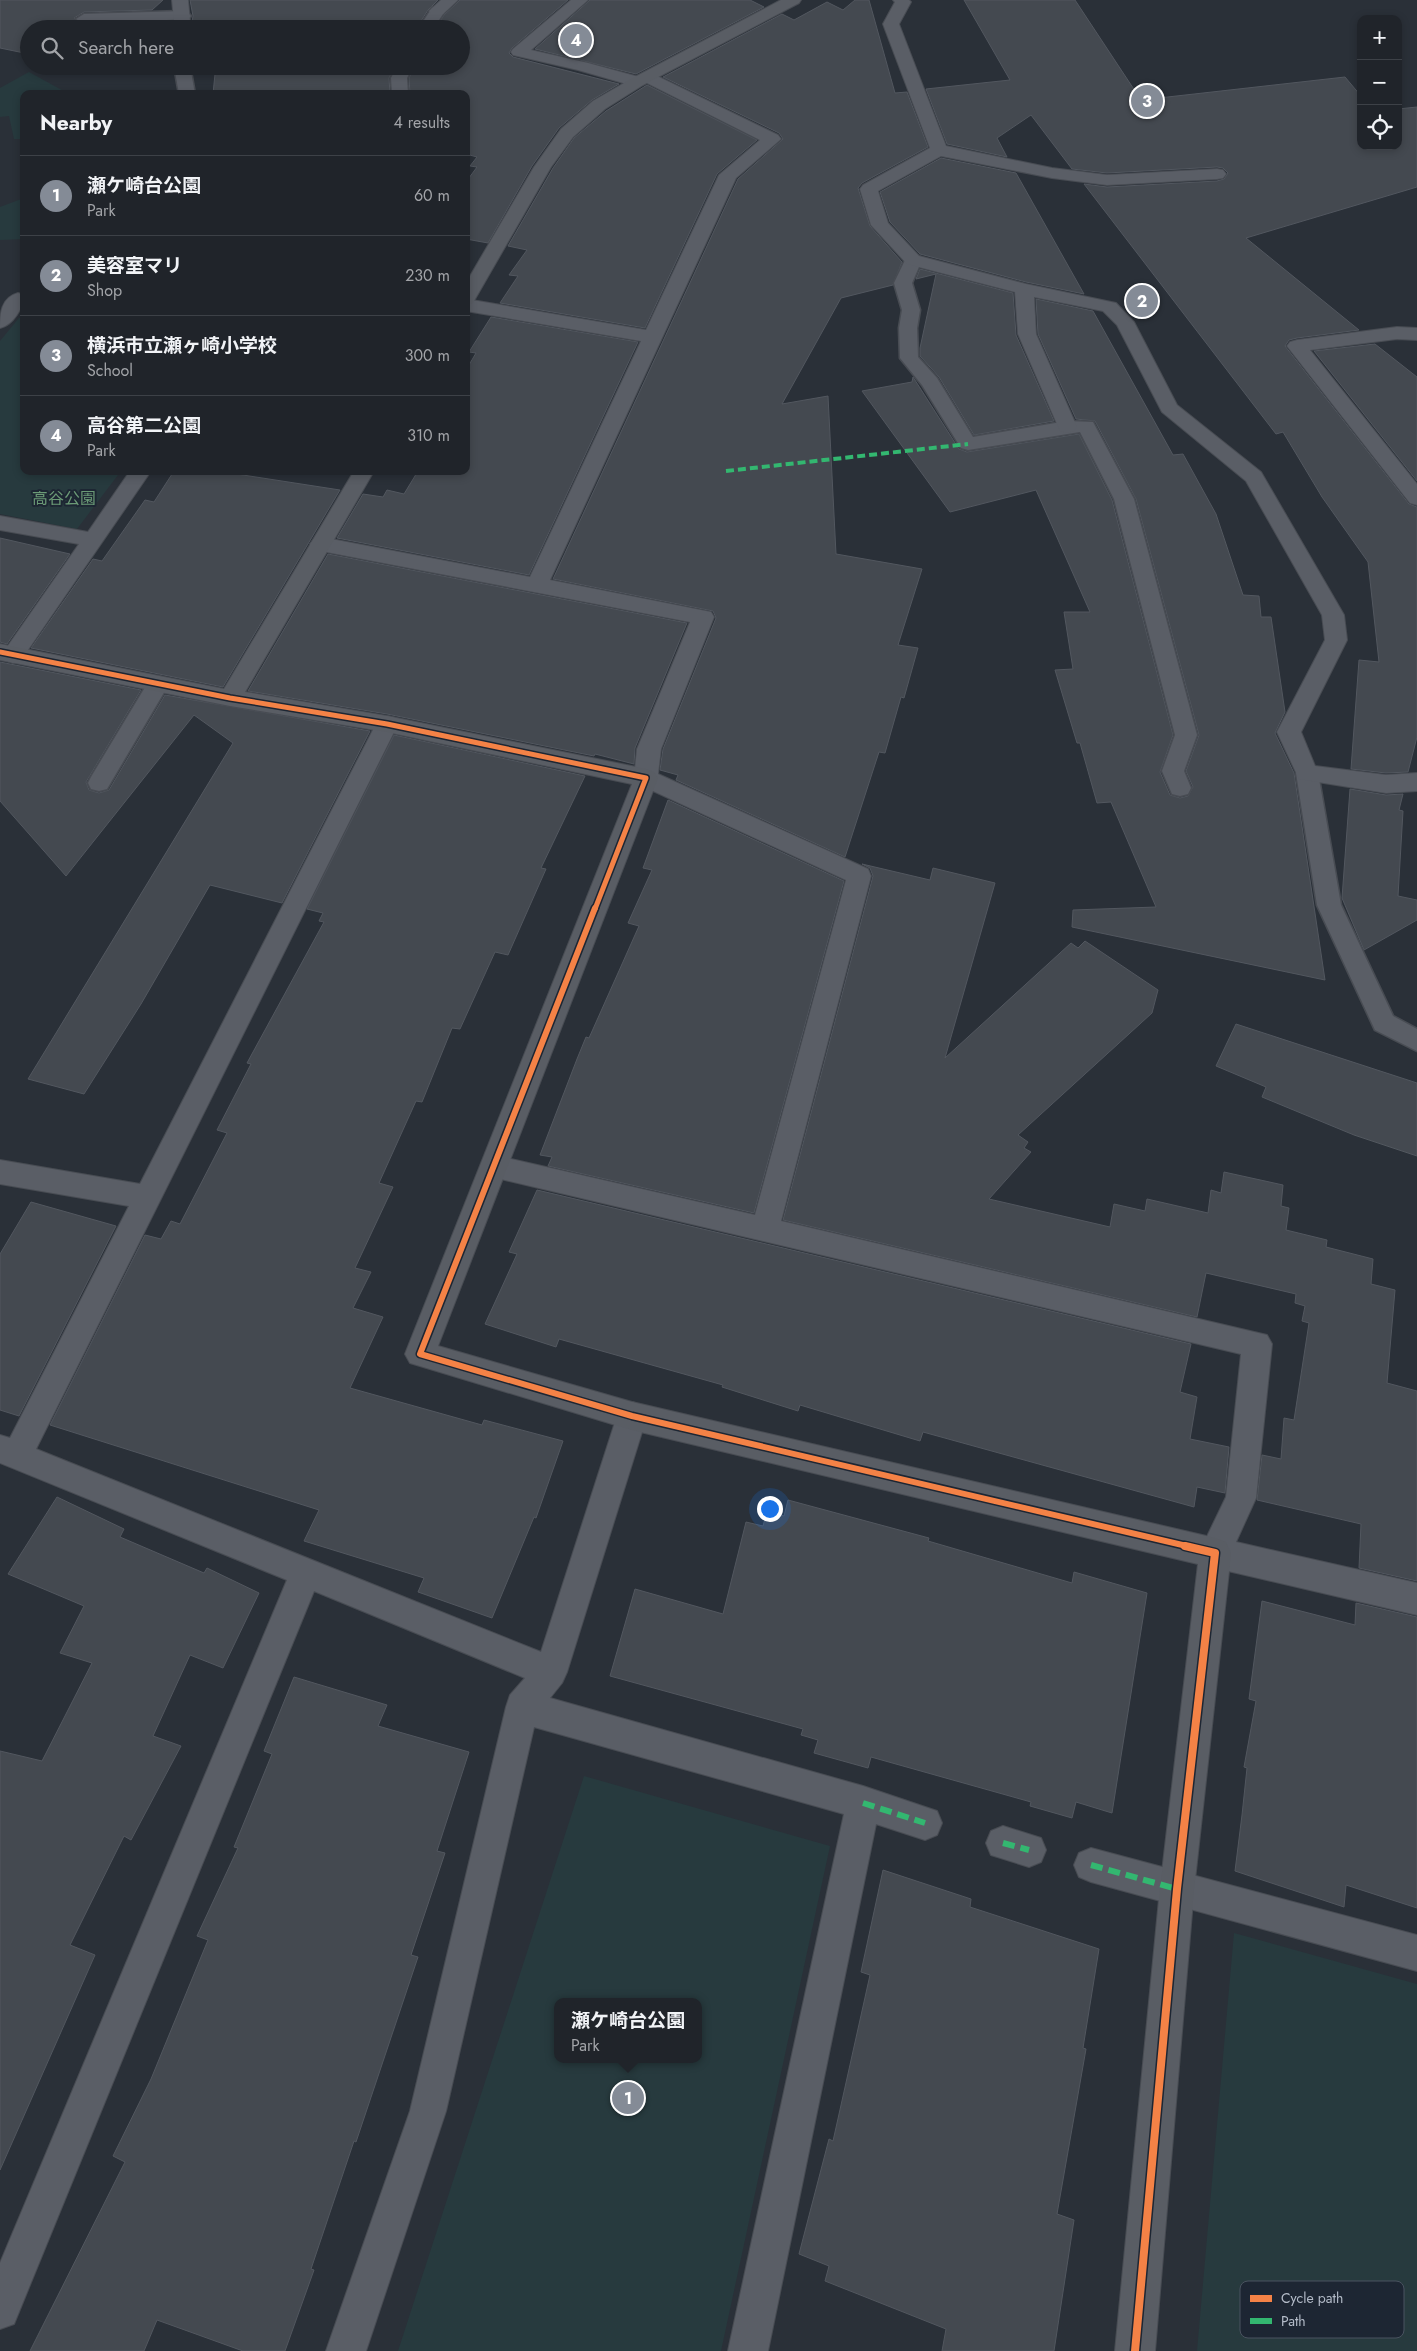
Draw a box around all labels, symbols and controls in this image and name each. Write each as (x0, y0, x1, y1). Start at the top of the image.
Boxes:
map controls (1357, 15, 1402, 150)
button: + (1357, 15, 1402, 60)
search box (20, 20, 470, 75)
pin: 4 (560, 21, 592, 59)
icon: search (38, 34, 66, 62)
text: Search here (78, 34, 174, 61)
button: − (1357, 60, 1402, 105)
pin: 3 (1131, 82, 1163, 120)
button: locate (1357, 105, 1402, 150)
text: Nearby (40, 108, 112, 138)
text: 4 results (394, 111, 450, 134)
text: 瀬ケ崎台公園 (87, 172, 201, 199)
text: 1 (52, 184, 60, 207)
text: 60 m (414, 184, 450, 207)
text: Park (87, 199, 116, 222)
text: 美容室マリ (87, 252, 182, 279)
text: 2 (51, 264, 61, 287)
text: 230 m (405, 264, 450, 287)
text: Shop (87, 279, 122, 302)
pin: 2 (1126, 282, 1158, 320)
text: 横浜市立瀬ヶ崎小学校 (87, 332, 277, 359)
text: 3 (51, 344, 61, 367)
text: 300 m (405, 344, 450, 367)
text: School (87, 359, 133, 382)
text: 高谷第二公園 (87, 412, 201, 439)
text: 4 (50, 424, 62, 447)
text: 310 m (407, 424, 450, 447)
text: Park (87, 439, 116, 462)
park label: 高谷公園 (32, 487, 96, 510)
your location (757, 1496, 783, 1522)
popup (554, 1998, 702, 2063)
text: 瀬ケ崎台公園 (571, 2007, 685, 2034)
text: Park (571, 2034, 600, 2057)
pin: 1 (612, 2079, 644, 2117)
legend (1240, 2281, 1404, 2338)
text: Cycle path (1281, 2288, 1343, 2308)
text: Path (1281, 2311, 1306, 2331)

